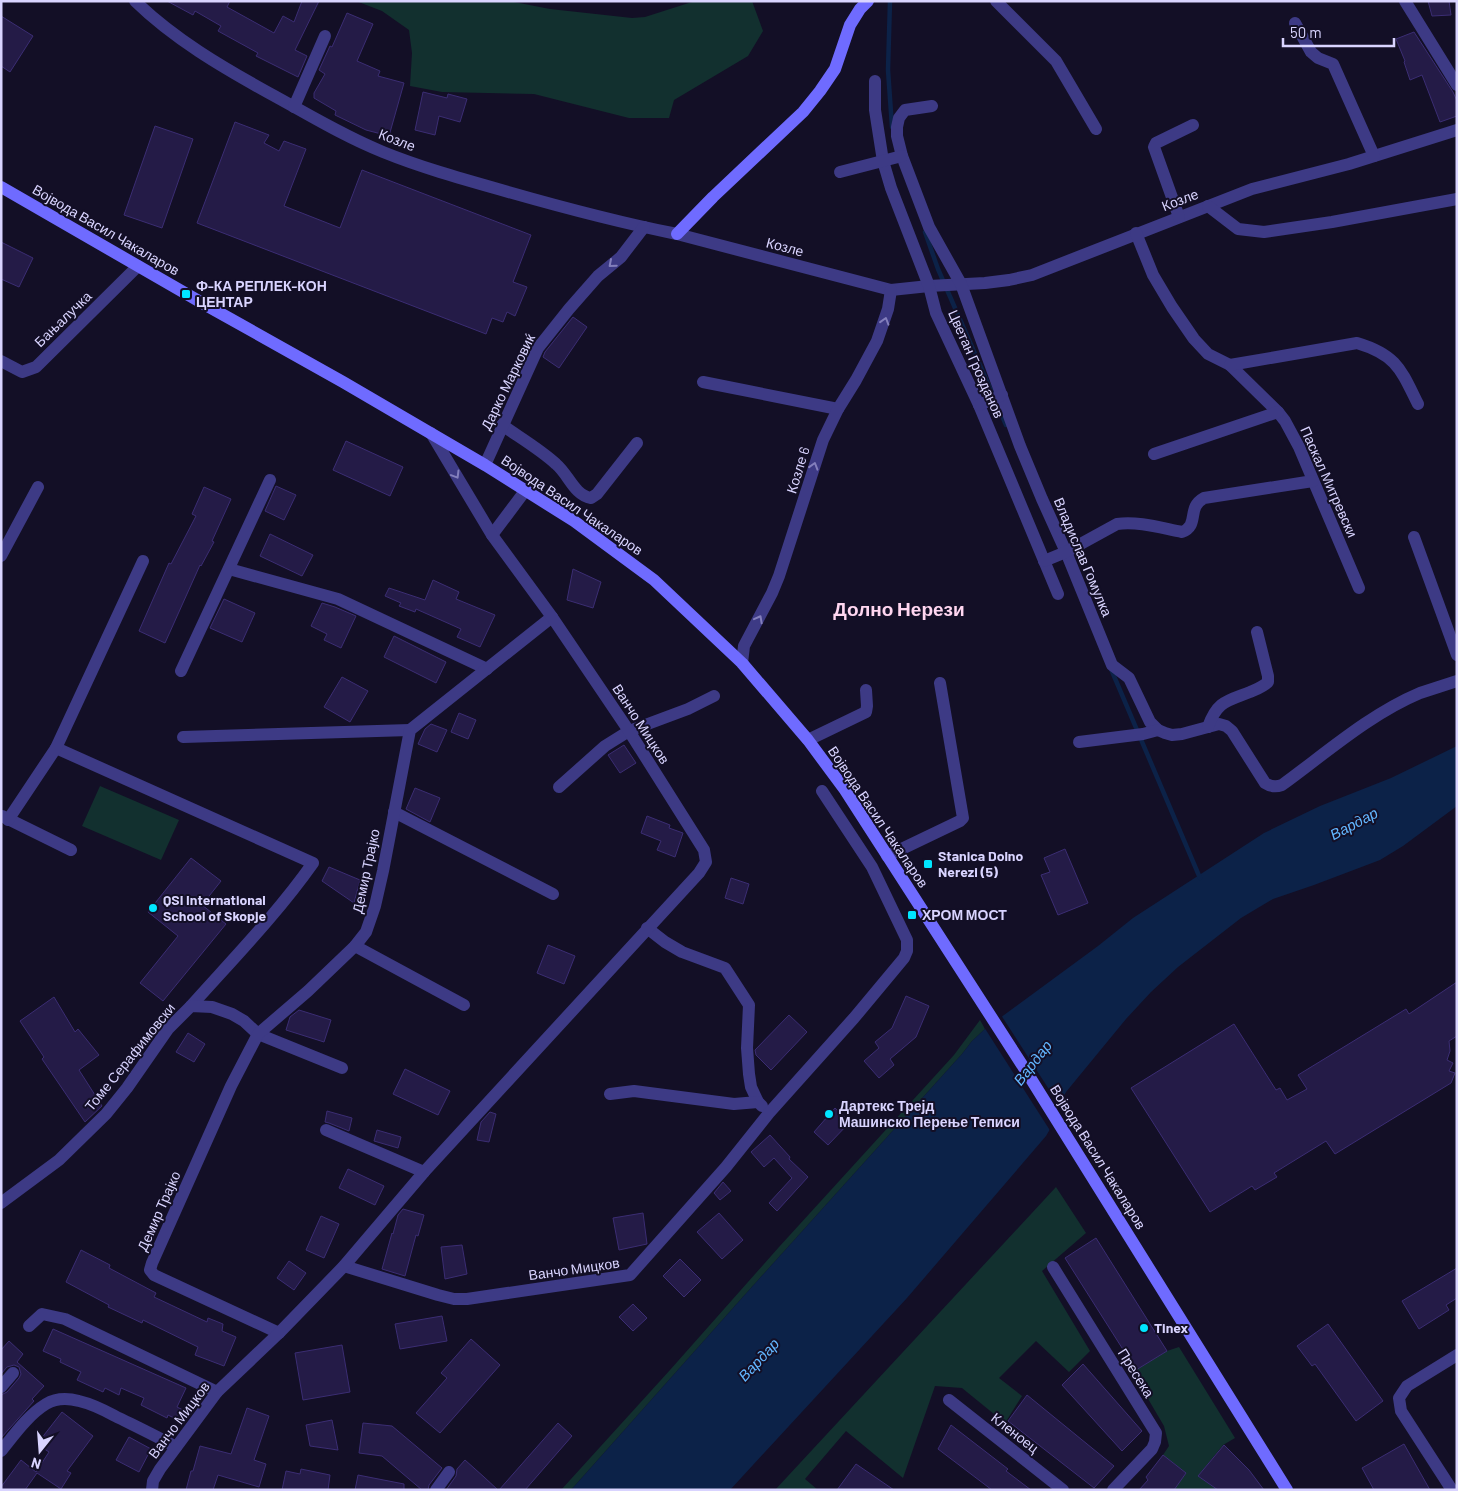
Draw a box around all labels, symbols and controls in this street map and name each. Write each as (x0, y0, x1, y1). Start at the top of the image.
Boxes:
scale bar (1283, 15, 1394, 47)
text: 50 m (1290, 23, 1322, 41)
street label: Козле (376, 125, 418, 154)
street label: Војвода Васил Чакаларов (30, 180, 183, 279)
street label: Козле (1159, 185, 1201, 214)
street label: Козле (765, 233, 806, 260)
one-way arrow (609, 258, 618, 267)
place label: Ф-КА РЕПЛЕК-КОН ЦЕНТАР (196, 277, 327, 310)
street label: Бањалучка (31, 287, 95, 350)
marker: Ф-КА РЕПЛЕК-КОН ЦЕНТАР (180, 288, 192, 300)
street label: Цветан Грозданов (945, 307, 1008, 421)
one-way arrow (879, 317, 889, 325)
street label: Дарко Марковиќ (477, 330, 539, 433)
street label: Паскал Митревски (1297, 424, 1362, 540)
street label: Козле 6 (782, 444, 813, 495)
street label: Војвода Васил Чакаларов (498, 451, 646, 558)
one-way arrow (809, 463, 819, 471)
one-way arrow (449, 470, 459, 479)
street label: Владислав Гомулка (1051, 495, 1116, 619)
district label: Долно Нерези (833, 597, 965, 620)
one-way arrow (752, 615, 762, 624)
street label: Ванчо Мицков (609, 681, 674, 767)
street label: Војвода Васил Чакаларов (825, 743, 932, 891)
water label: Вардар (1326, 803, 1381, 843)
street label: Демир Трајко (348, 827, 383, 915)
place label: Stanica Dolno Nerezi (5) (938, 847, 1023, 880)
marker: Stanica Dolno Nerezi (5) (922, 858, 934, 870)
place label: QSI International School of Skopje (163, 891, 267, 924)
marker: QSI International School of Skopje (147, 902, 159, 914)
place label: ХРОМ МОСТ (922, 906, 1007, 923)
marker: ХРОМ МОСТ (906, 909, 918, 921)
street label: Томе Серафимовски (81, 999, 178, 1114)
water label: Вардар (1009, 1036, 1055, 1088)
street label: Војвода Васил Чакаларов (1047, 1081, 1150, 1232)
place label: Дартекс Трејд Машинско Перење Теписи (839, 1097, 1020, 1130)
marker: Дартекс Трејд Машинско Перење Теписи (823, 1108, 835, 1120)
street label: Демир Трајко (133, 1168, 184, 1253)
street label: Ванчо Мицков (527, 1254, 621, 1283)
place label: Tinex (1154, 1319, 1189, 1336)
marker: Tinex (1138, 1322, 1150, 1334)
water label: Вардар (734, 1334, 782, 1384)
street label: Пресека (1115, 1345, 1158, 1401)
street label: Ванчо Мицков (144, 1378, 213, 1461)
street label: Кленоец (988, 1409, 1042, 1456)
north arrow (15, 1426, 65, 1476)
text: N (29, 1454, 43, 1473)

